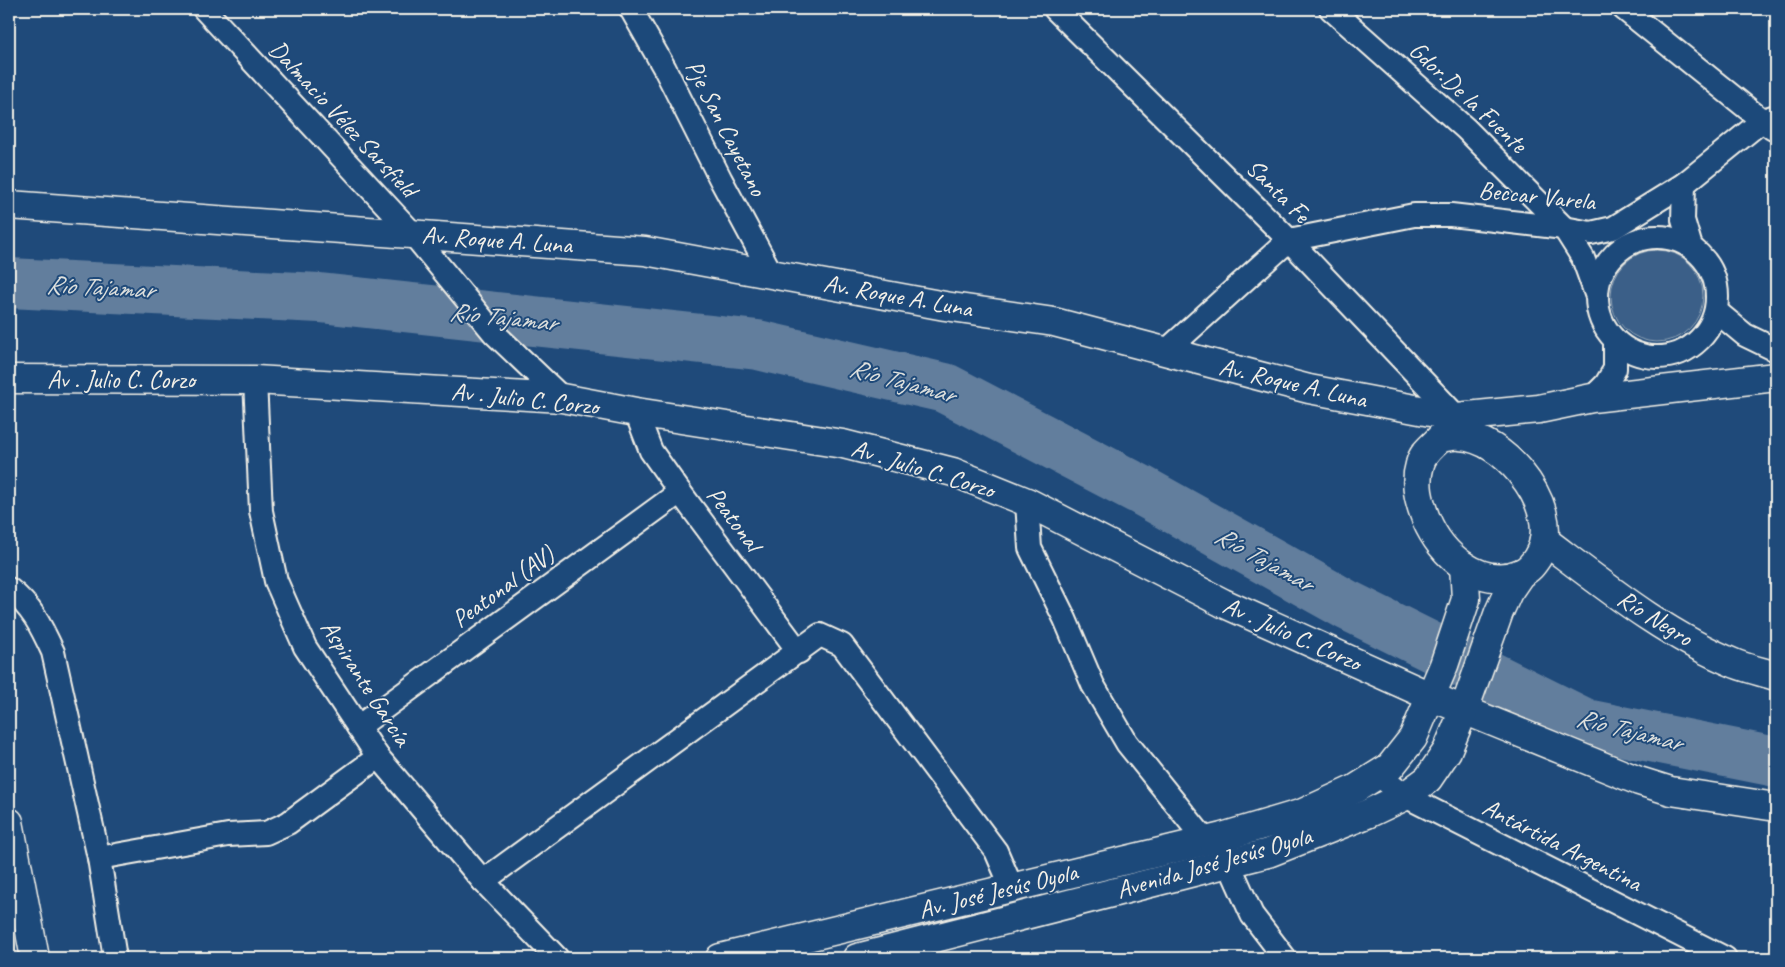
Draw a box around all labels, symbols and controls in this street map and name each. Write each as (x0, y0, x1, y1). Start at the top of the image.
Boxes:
street label: Dalmacio Vélez Sarsfield (262, 34, 426, 207)
street label: Gdor.De la Fuente (1402, 34, 1535, 161)
street label: Pje San Cayetano (678, 55, 774, 202)
street label: Santa Fe (1239, 152, 1318, 231)
street label: Beccar Varela (1477, 174, 1599, 218)
street label: Av. Roque A. Luna (421, 219, 575, 261)
street label: Av. Roque A. Luna (821, 267, 977, 325)
water label: Río Tajamar (46, 268, 159, 307)
water label: Río Tajamar (448, 295, 563, 339)
water label: Río Tajamar (846, 351, 962, 412)
street label: Av. Roque A. Luna (1216, 351, 1372, 416)
street label: Av . Julio C. Corzo (47, 364, 198, 396)
street label: Av . Julio C. Corzo (450, 375, 603, 423)
street label: Av . Julio C. Corzo (848, 432, 1001, 507)
street label: Peatonal (699, 480, 772, 561)
water label: Río Tajamar (1209, 519, 1323, 602)
street label: Peatonal (AV) (445, 538, 562, 635)
street label: Río Negro (1611, 582, 1700, 654)
street label: Av . Julio C. Corzo (1218, 589, 1369, 680)
street label: Aspirante García (313, 614, 420, 754)
water label: Río Tajamar (1573, 701, 1689, 760)
street label: Antártida Argentina (1477, 791, 1649, 900)
street label: Avenida José Jesús Oyola (1113, 819, 1317, 906)
street label: Av. José Jesús Oyola (915, 855, 1083, 926)

